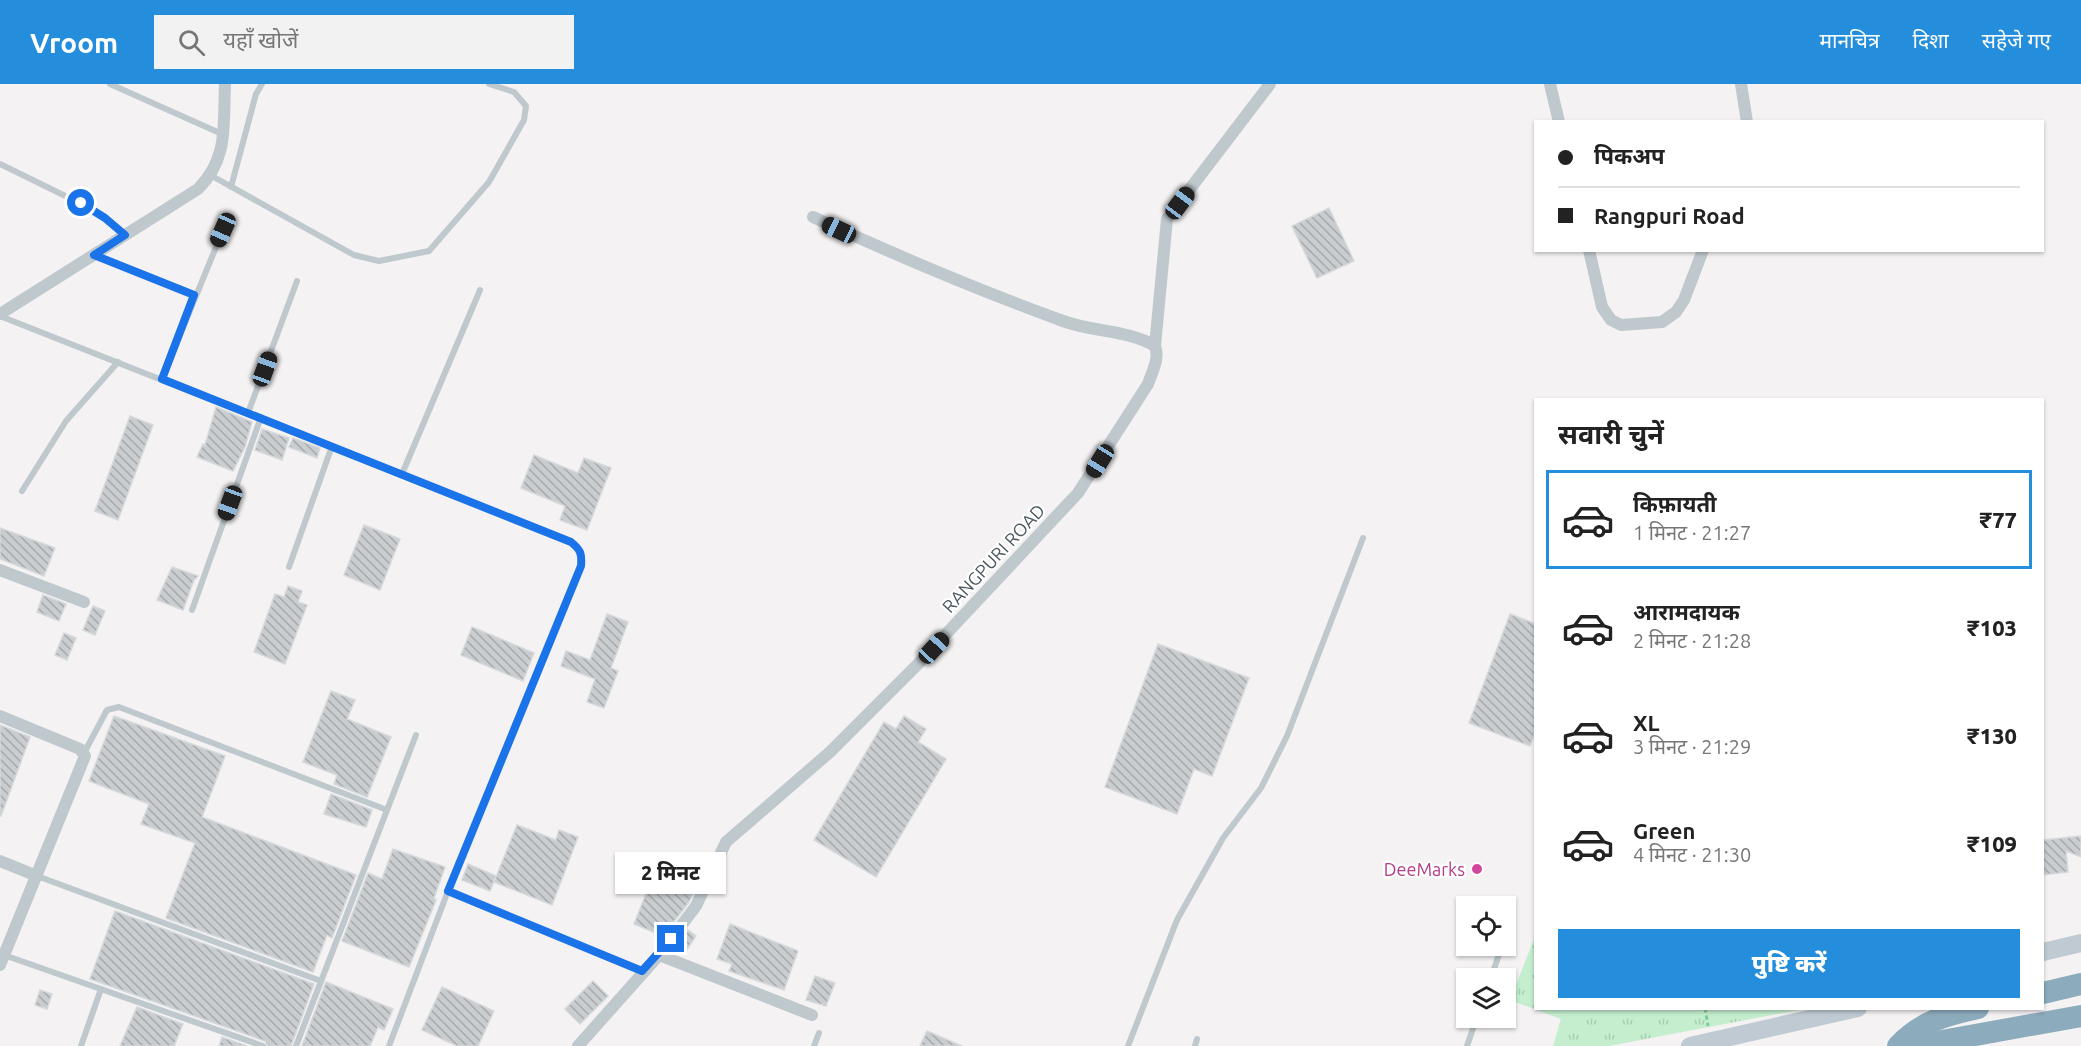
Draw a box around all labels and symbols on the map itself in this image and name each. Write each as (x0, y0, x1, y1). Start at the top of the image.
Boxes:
car (1162, 183, 1198, 223)
route start (67, 189, 94, 216)
car (207, 210, 239, 250)
car (819, 214, 859, 246)
car (250, 349, 280, 389)
car (1083, 441, 1117, 481)
car (215, 483, 245, 523)
street label: RANGPURI ROAD (938, 500, 1048, 616)
car (915, 629, 953, 667)
callout: 2 मिनट (616, 852, 726, 894)
place label: DeeMarks (1384, 859, 1465, 879)
marker: DeeMarks (1470, 862, 1484, 876)
route end (657, 925, 684, 952)

